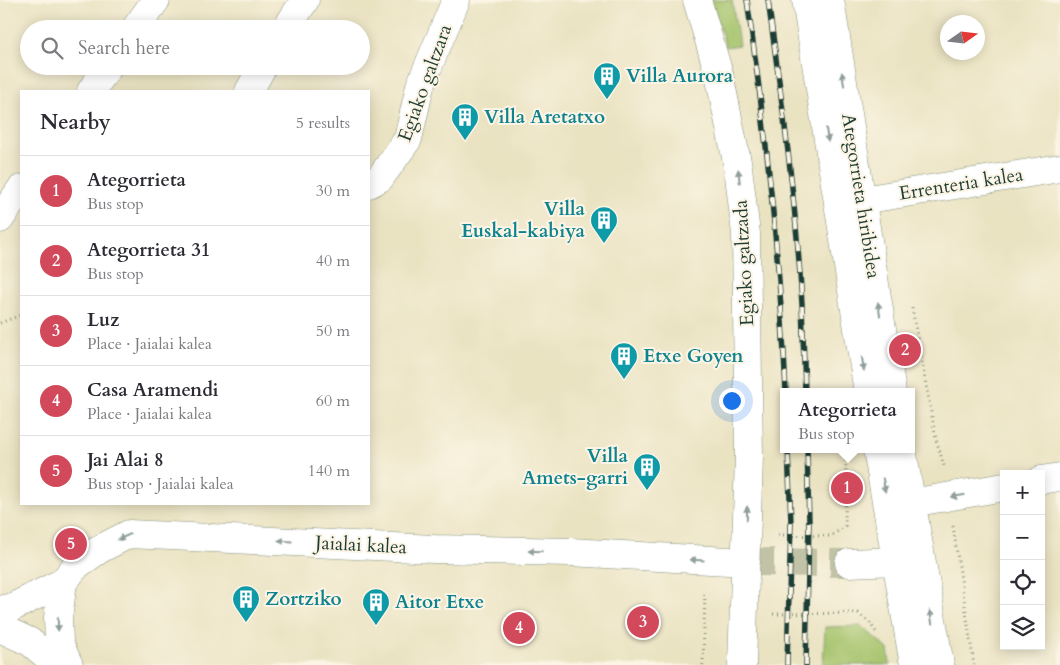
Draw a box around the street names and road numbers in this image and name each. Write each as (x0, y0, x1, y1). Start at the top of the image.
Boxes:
street label: Egiako galtzara (392, 21, 458, 145)
street label: Ategorrieta hiribidea (835, 112, 887, 280)
street label: Errenteria kalea (897, 161, 1025, 207)
street label: Egiako galtzada (728, 199, 760, 327)
street label: Jaialai kalea (312, 529, 407, 560)

